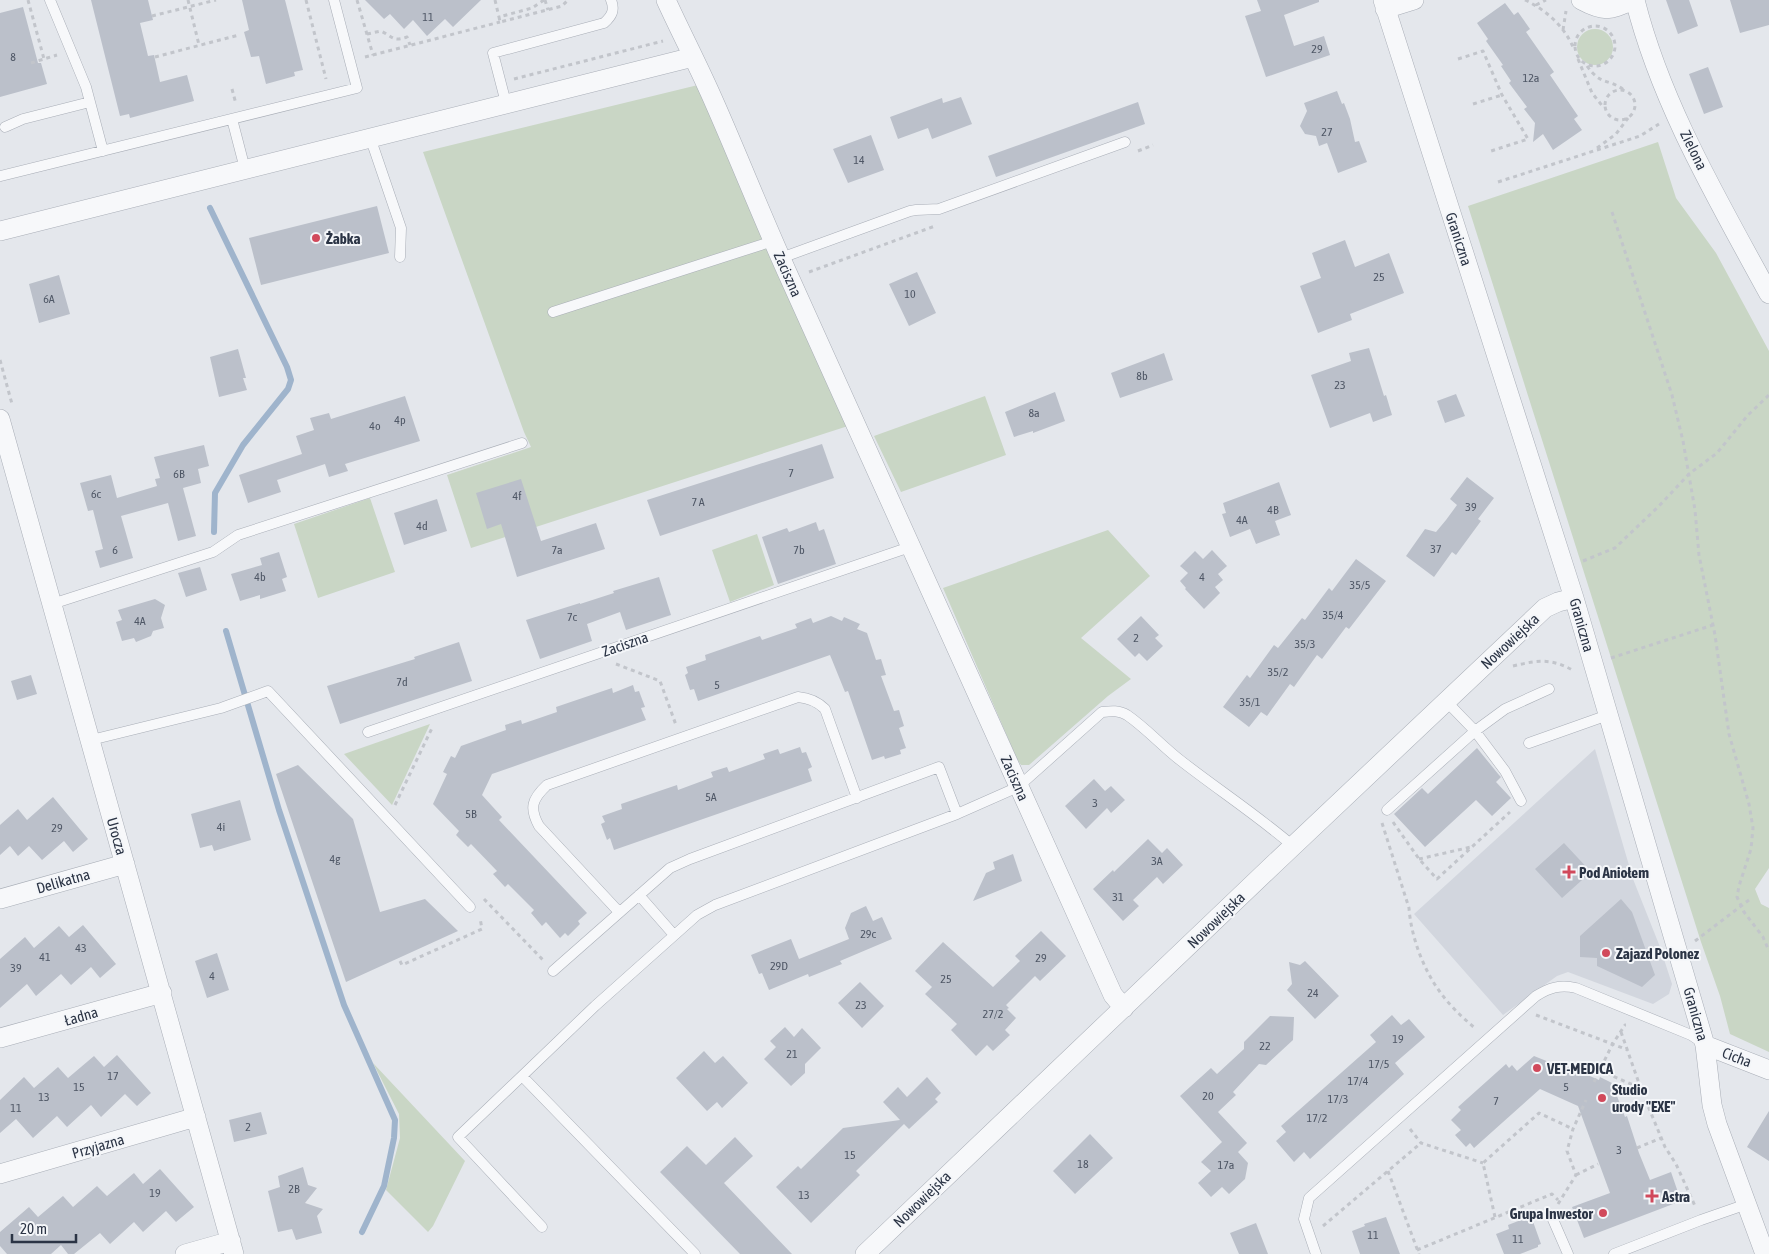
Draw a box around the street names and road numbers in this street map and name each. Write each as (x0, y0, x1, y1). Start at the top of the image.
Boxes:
street label: Zielona (1677, 127, 1711, 173)
street label: Graniczna (1442, 210, 1476, 268)
street label: Zaciszna (771, 249, 805, 299)
street label: Graniczna (1566, 596, 1598, 654)
street label: Nowowiejska (1478, 610, 1543, 672)
street label: Zaciszna (600, 628, 650, 660)
street label: Zaciszna (998, 753, 1032, 803)
street label: Urocza (104, 815, 130, 857)
street label: Delikatna (34, 865, 92, 897)
street label: Nowowiejska (1184, 889, 1248, 951)
street label: Graniczna (1680, 985, 1712, 1043)
street label: Ładna (62, 1003, 100, 1029)
street label: Cicha (1720, 1044, 1754, 1070)
street label: Przyjazna (70, 1130, 126, 1162)
street label: Nowowiejska (890, 1168, 954, 1230)

